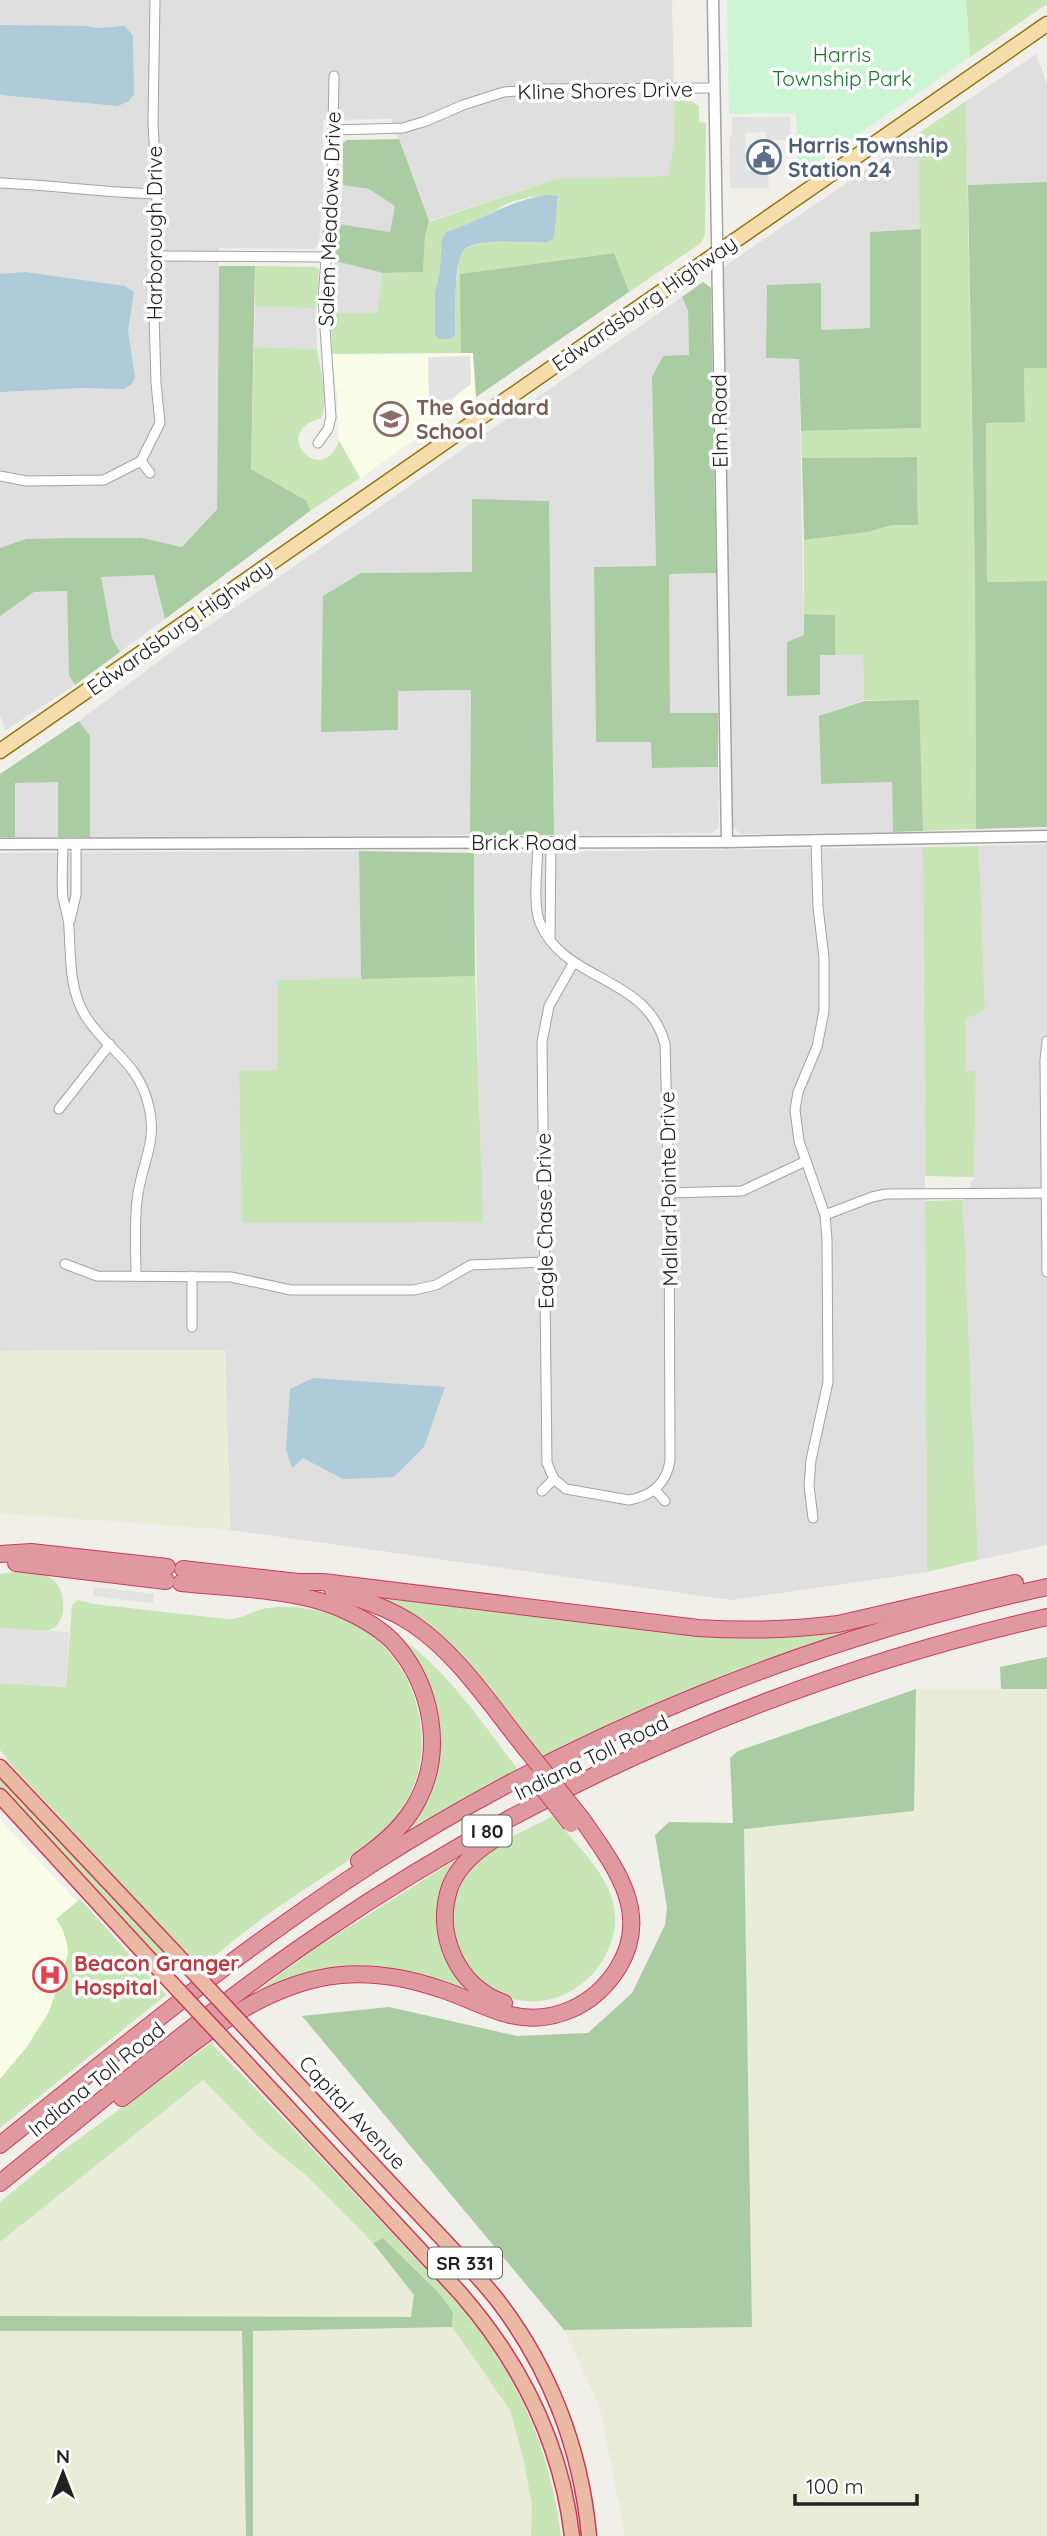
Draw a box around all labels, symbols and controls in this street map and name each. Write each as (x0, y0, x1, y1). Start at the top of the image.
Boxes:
park label: Harris Township Park (772, 41, 912, 91)
street label: Kline Shores Drive (517, 75, 693, 105)
street label: Salem Meadows Drive (312, 111, 346, 327)
place label: Harris Township Station 24 (788, 132, 948, 182)
public building icon: Harris Township Station 24 (745, 138, 783, 176)
street label: Harborough Drive (141, 146, 167, 320)
street label: Edwardsburg Highway (547, 229, 741, 377)
street label: Elm Road (705, 374, 733, 468)
place label: The Goddard School (416, 394, 549, 444)
school or university icon: The Goddard School (372, 400, 410, 438)
street label: Edwardsburg Highway (82, 553, 276, 701)
street label: Brick Road (471, 829, 577, 855)
street label: Mallard Pointe Drive (653, 1091, 683, 1287)
street label: Eagle Chase Drive (529, 1133, 559, 1309)
street label: Indiana Toll Road (510, 1708, 672, 1806)
road number: I 80 (462, 1815, 512, 1846)
place label: Beacon Granger Hospital (74, 1950, 239, 2000)
hospital icon: Beacon Granger Hospital (31, 1956, 69, 1994)
street label: Indiana Toll Road (22, 2016, 170, 2142)
street label: Capital Avenue (294, 2050, 412, 2174)
road number: SR 331 (428, 2248, 502, 2278)
north arrow (28, 2438, 98, 2508)
text: N (56, 2444, 70, 2468)
scale bar (795, 2462, 918, 2506)
text: 100 m (806, 2473, 864, 2499)

